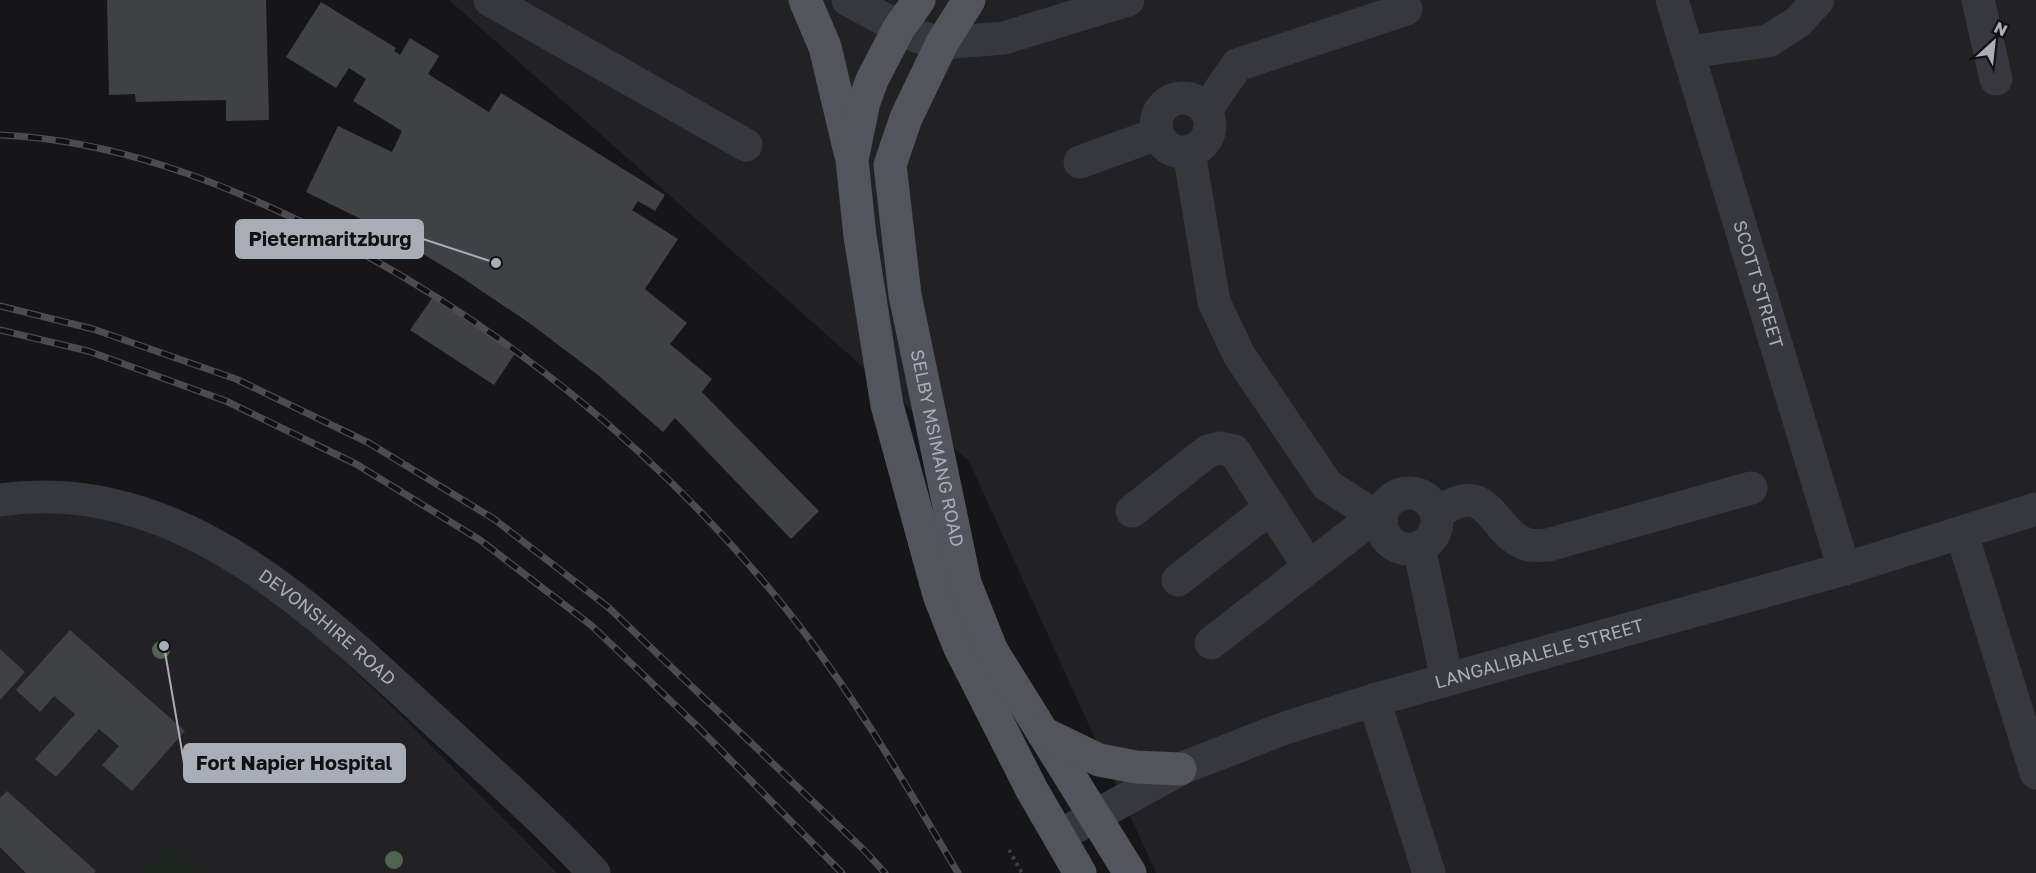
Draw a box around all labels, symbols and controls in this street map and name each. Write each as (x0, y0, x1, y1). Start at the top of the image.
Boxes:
north arrow (1964, 12, 2024, 72)
text: N (1991, 17, 2011, 40)
street label: SCOTT STREET (1729, 217, 1789, 351)
callout: Pietermaritzburg (236, 220, 423, 258)
text: Pietermaritzburg (248, 226, 412, 250)
street label: SELBY MSIMANG ROAD (907, 347, 969, 549)
street label: DEVONSHIRE ROAD (255, 564, 401, 689)
street label: LANGALIBALELE STREET (1432, 613, 1646, 693)
callout: Fort Napier Hospital (184, 744, 405, 782)
text: Fort Napier Hospital (196, 750, 393, 774)

